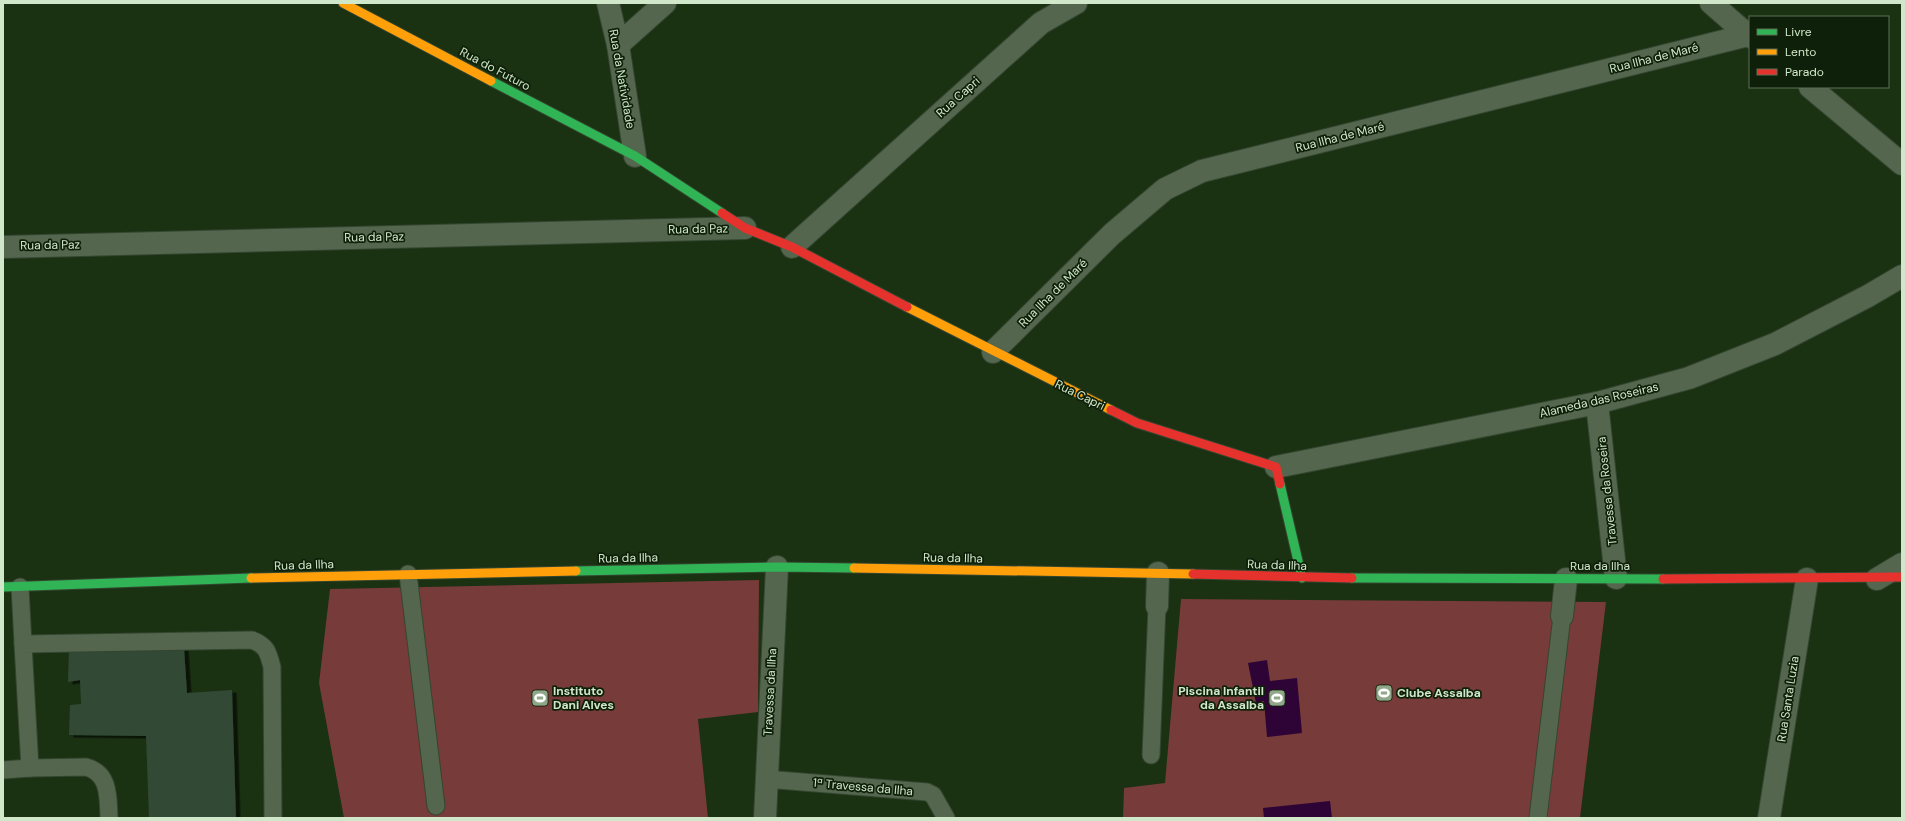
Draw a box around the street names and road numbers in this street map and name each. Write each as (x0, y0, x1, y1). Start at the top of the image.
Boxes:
street label: Rua da Natividade (605, 28, 639, 130)
street label: Rua Ilha de Maré (1608, 39, 1700, 77)
street label: Rua do Futuro (457, 44, 533, 94)
street label: Rua Capri (933, 73, 983, 121)
street label: Rua Ilha de Maré (1294, 118, 1386, 156)
street label: Rua da Paz (668, 220, 728, 238)
street label: Rua da Paz (344, 228, 404, 246)
street label: Rua da Paz (20, 236, 80, 254)
street label: Rua Ilha de Maré (1015, 255, 1091, 331)
street label: Rua Capri (1052, 376, 1108, 414)
street label: Alameda das Roseiras (1538, 379, 1660, 421)
street label: Travessa da Roseira (1593, 436, 1621, 546)
street label: Rua da Ilha (598, 549, 658, 567)
street label: Rua da Ilha (923, 549, 983, 567)
street label: Rua da Ilha (274, 556, 334, 574)
street label: Rua da Ilha (1247, 556, 1307, 574)
street label: Rua da Ilha (1570, 558, 1630, 574)
street label: Travessa da Ilha (760, 648, 780, 736)
street label: Rua Santa Luzia (1773, 655, 1803, 743)
street label: 1ª Travessa da Ilha (812, 775, 914, 799)

